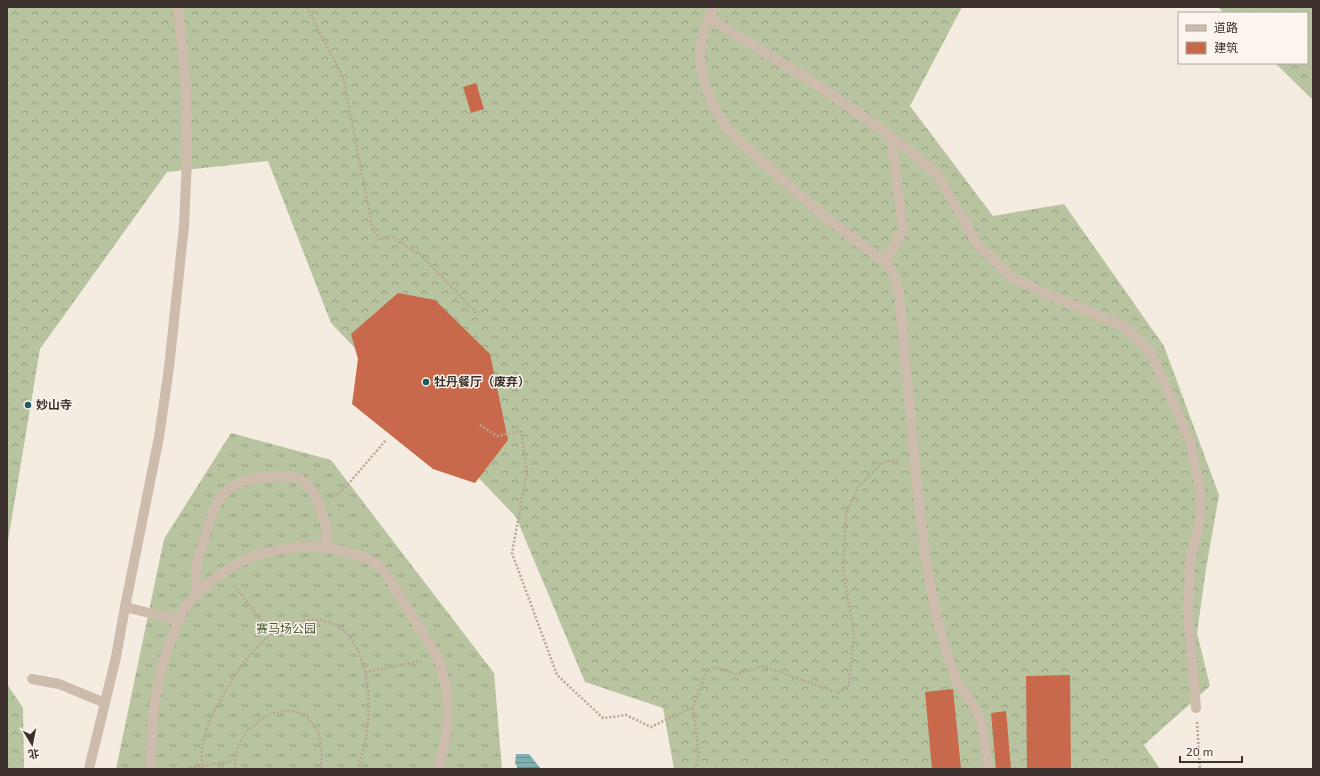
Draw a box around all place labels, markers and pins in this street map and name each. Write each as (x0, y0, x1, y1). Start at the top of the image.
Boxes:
place label: 牡丹餐厅（废弃） (434, 374, 530, 388)
marker: 牡丹餐厅（废弃） (421, 377, 431, 387)
place label: 妙山寺 (36, 397, 72, 411)
marker: 妙山寺 (23, 400, 33, 410)

